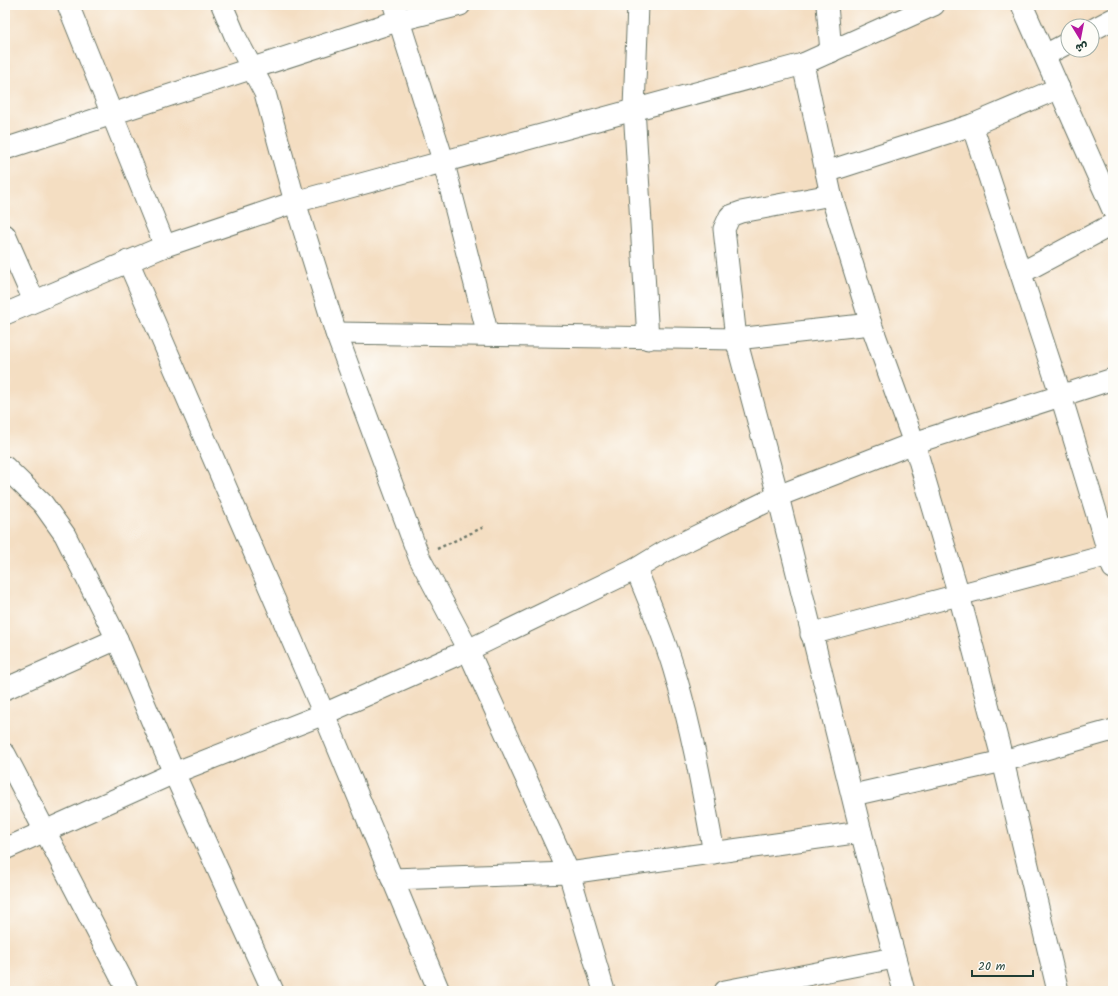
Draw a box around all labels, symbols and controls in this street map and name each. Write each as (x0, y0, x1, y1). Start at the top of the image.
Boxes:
north arrow (1060, 18, 1100, 58)
text: ش (1074, 37, 1089, 57)
scale bar (972, 952, 1033, 978)
text: 20 m (978, 957, 1006, 976)

